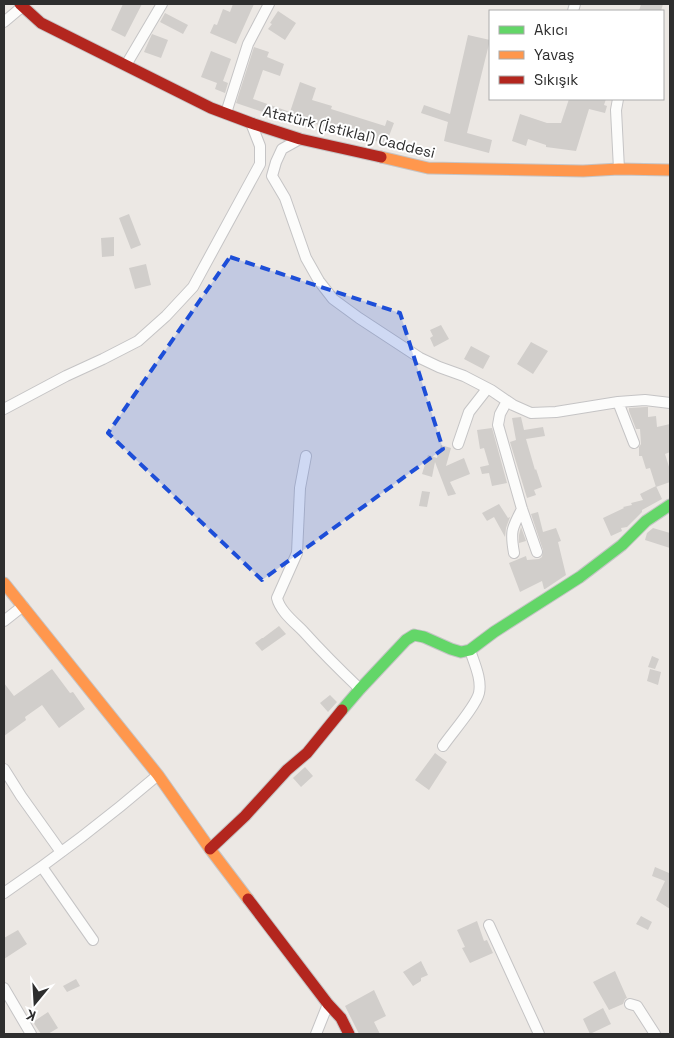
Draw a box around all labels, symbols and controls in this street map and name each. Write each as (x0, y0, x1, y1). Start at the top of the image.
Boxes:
legend (489, 10, 664, 100)
text: Akıcı (534, 20, 568, 39)
text: Yavaş (534, 45, 575, 64)
text: Sıkışık (534, 70, 578, 89)
street label: Atatürk (İstiklal) Caddesi (261, 101, 437, 163)
north arrow (10, 978, 60, 1028)
text: K (24, 1005, 38, 1025)

